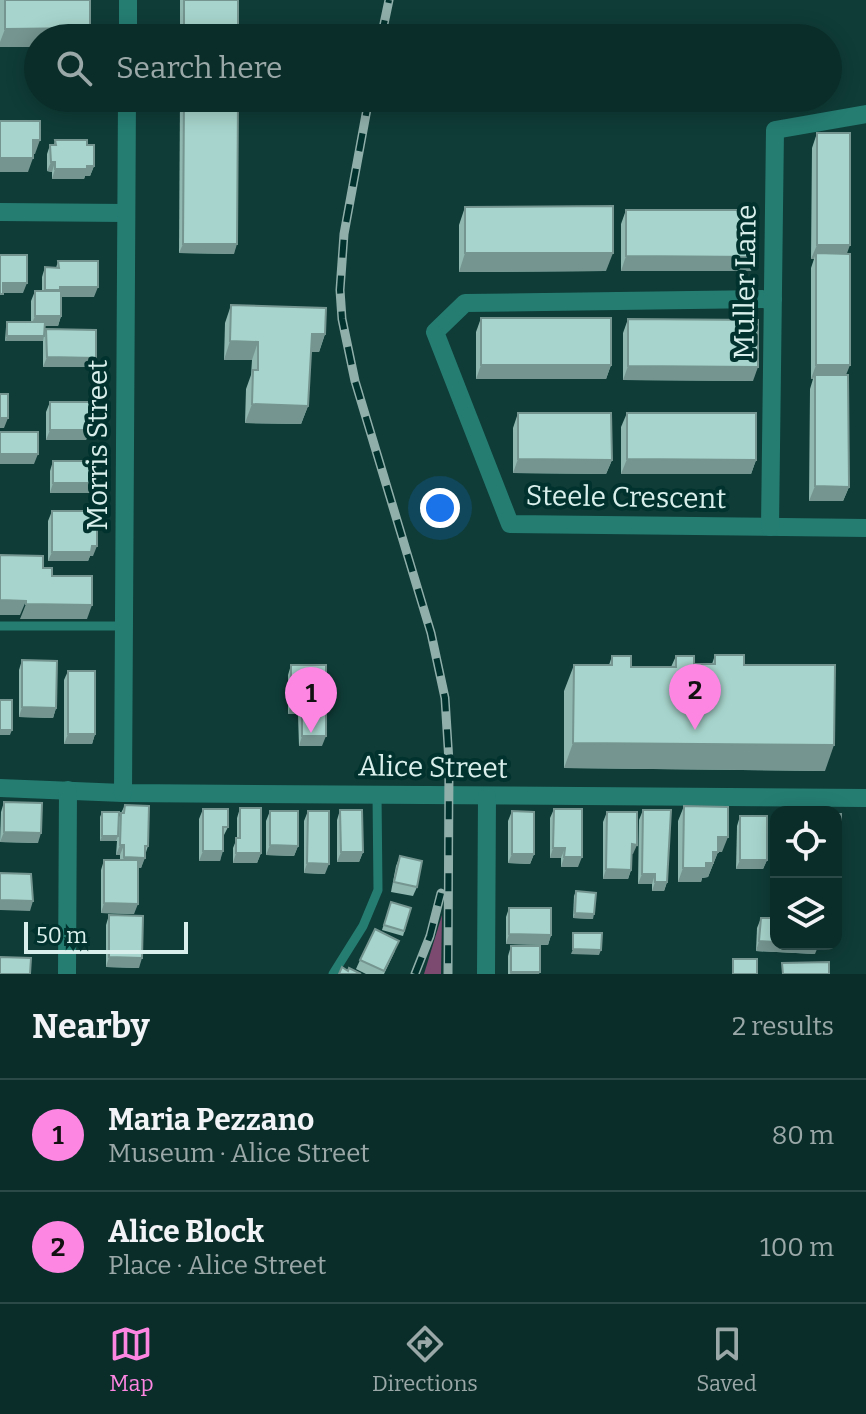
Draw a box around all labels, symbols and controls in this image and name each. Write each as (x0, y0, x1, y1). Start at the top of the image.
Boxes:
search box (24, 24, 842, 112)
icon: search (52, 46, 96, 90)
text: Search here (116, 50, 283, 86)
street label: Muller Lane (727, 204, 763, 360)
street label: Morris Street (81, 360, 114, 530)
street label: Steele Crescent (525, 479, 727, 515)
your location (420, 488, 460, 528)
pin: 2 (669, 664, 721, 730)
pin: 1 (285, 667, 337, 733)
street label: Alice Street (358, 749, 508, 785)
map controls (770, 806, 842, 950)
button: locate (770, 806, 842, 878)
button: layers (770, 878, 842, 950)
scale bar (24, 918, 188, 954)
text: 50 m (36, 922, 87, 949)
text: Nearby (32, 1006, 150, 1047)
text: 2 results (732, 1011, 834, 1042)
text: Maria Pezzano (108, 1102, 314, 1138)
text: 1 (52, 1120, 64, 1151)
text: 80 m (772, 1120, 834, 1151)
text: Museum · Alice Street (108, 1138, 370, 1169)
text: Alice Block (108, 1214, 264, 1250)
text: 2 (51, 1232, 65, 1263)
text: 100 m (760, 1232, 834, 1263)
text: Place · Alice Street (108, 1250, 327, 1281)
tab: Map (109, 1322, 154, 1397)
tab: Directions (372, 1322, 478, 1397)
tab: Saved (696, 1322, 757, 1397)

